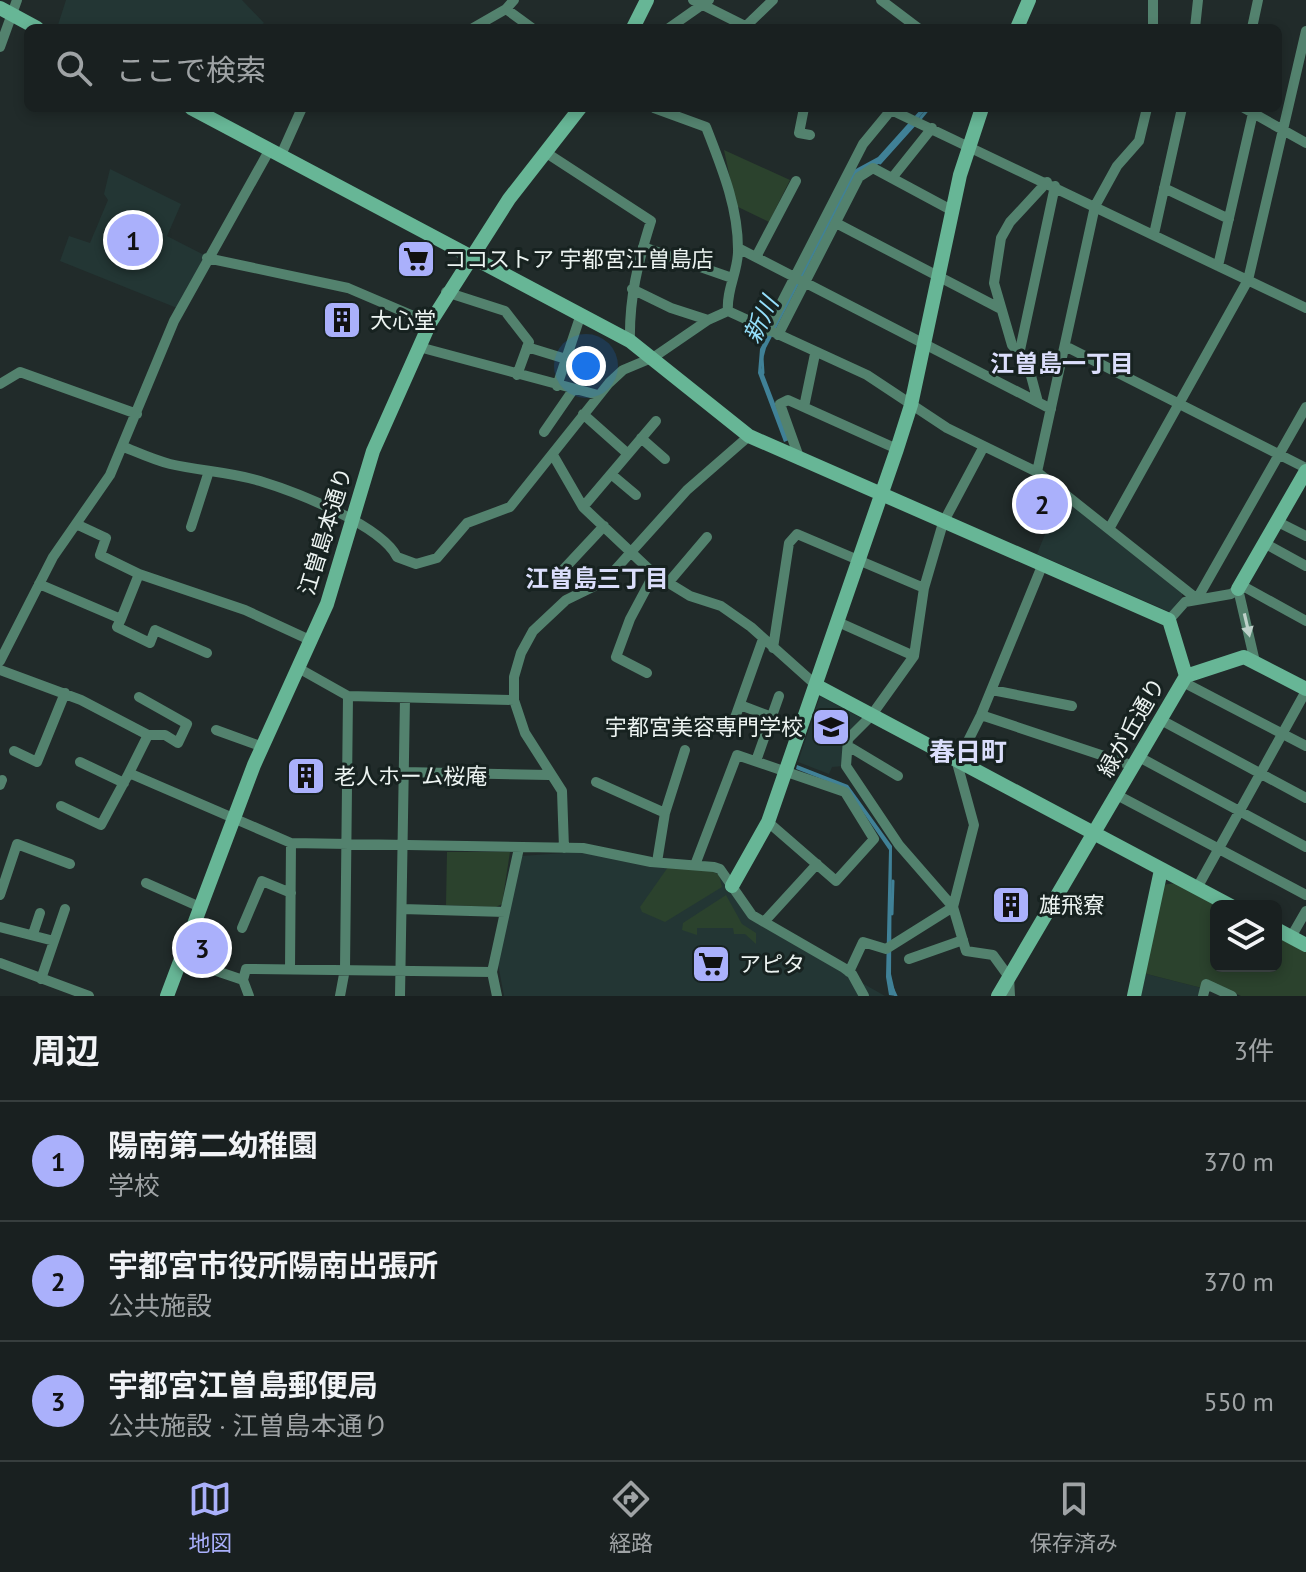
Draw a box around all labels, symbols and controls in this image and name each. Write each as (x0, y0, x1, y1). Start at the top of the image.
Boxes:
search box (24, 24, 1282, 112)
icon: search (52, 46, 96, 90)
text: ここで検索 (116, 50, 266, 89)
pin: 1 (107, 210, 159, 270)
supermarket icon: ココストア 宇都宮江曽島店 (395, 238, 437, 280)
place label: ココストア 宇都宮江曽島店 (444, 245, 714, 273)
water label: 新川 (736, 289, 786, 348)
building icon: 大心堂 (321, 299, 363, 341)
place label: 大心堂 (370, 306, 436, 334)
your location (566, 346, 606, 386)
district label: 江曽島一丁目 (990, 348, 1134, 379)
street label: 江曽島本通り (292, 464, 358, 598)
pin: 2 (1016, 474, 1068, 534)
district label: 江曽島三丁目 (525, 563, 669, 594)
one-way arrow (1241, 613, 1254, 638)
street label: 緑が丘通り (1091, 672, 1171, 782)
school or university icon: 宇都宮美容専門学校 (810, 706, 852, 748)
place label: 宇都宮美容専門学校 (605, 713, 803, 741)
district label: 春日町 (929, 735, 1007, 768)
building icon: 老人ホーム桜庵 (285, 755, 327, 797)
place label: 老人ホーム桜庵 (334, 762, 487, 790)
building icon: 雄飛寮 (990, 884, 1032, 926)
place label: 雄飛寮 (1039, 891, 1105, 919)
map controls (1210, 900, 1282, 972)
button: layers (1210, 900, 1282, 972)
pin: 3 (176, 918, 228, 978)
supermarket icon: アピタ (690, 943, 732, 985)
place label: アピタ (739, 950, 805, 978)
text: 周辺 (32, 1028, 100, 1072)
text: 3件 (1234, 1034, 1274, 1067)
text: 陽南第二幼稚園 (108, 1125, 318, 1164)
text: 1 (51, 1145, 65, 1178)
text: 370 m (1203, 1145, 1274, 1178)
text: 学校 (108, 1169, 160, 1202)
text: 宇都宮市役所陽南出張所 (108, 1245, 438, 1284)
text: 2 (51, 1265, 65, 1298)
text: 370 m (1203, 1265, 1274, 1298)
text: 公共施設 (108, 1289, 212, 1322)
text: 宇都宮江曽島郵便局 (108, 1365, 378, 1404)
text: 3 (51, 1385, 65, 1418)
text: 550 m (1203, 1385, 1274, 1418)
text: 公共施設 · 江曽島本通り (108, 1409, 389, 1442)
tab: 地図 (188, 1477, 232, 1557)
tab: 経路 (609, 1477, 653, 1557)
tab: 保存済み (1030, 1477, 1118, 1557)

